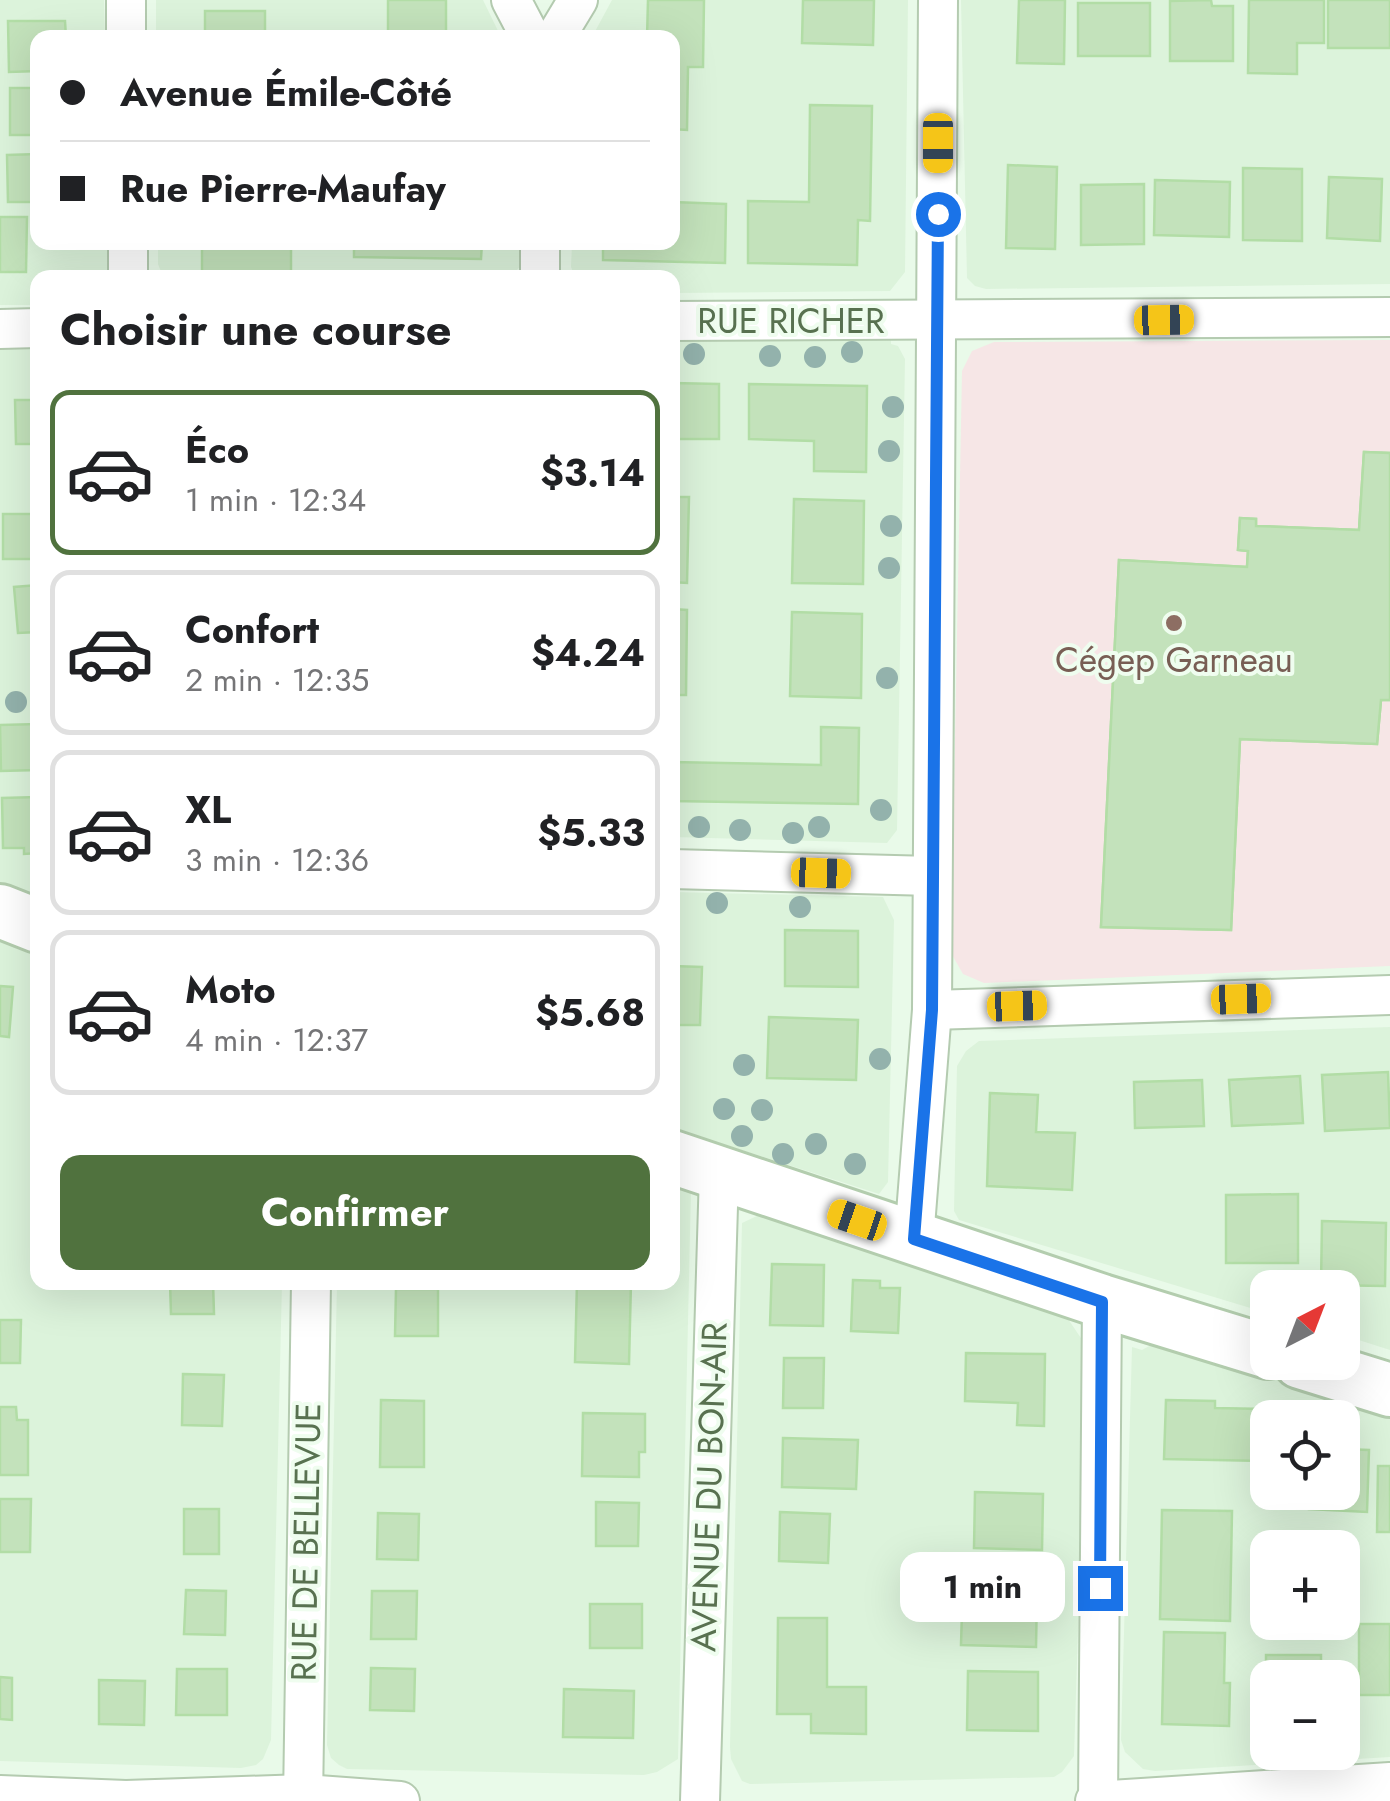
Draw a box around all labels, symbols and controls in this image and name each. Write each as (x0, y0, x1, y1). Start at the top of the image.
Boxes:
text: Avenue Émile-Côté (120, 65, 452, 120)
car (923, 113, 953, 173)
text: Rue Pierre-Maufay (120, 161, 446, 216)
route start (916, 192, 961, 237)
street label: RUE RICHER (697, 296, 885, 346)
text: Choisir une course (60, 297, 452, 362)
car (1134, 304, 1194, 336)
text: Éco (185, 422, 249, 477)
icon: car (65, 428, 155, 518)
text: $3.14 (540, 445, 645, 500)
text: 1 min · 12:34 (185, 477, 366, 523)
text: Confort (185, 602, 319, 657)
icon: car (65, 608, 155, 698)
marker: Cégep Garneau (1163, 612, 1185, 634)
text: $4.24 (531, 625, 645, 680)
place label: Cégep Garneau (1055, 635, 1293, 685)
text: 2 min · 12:35 (185, 657, 369, 703)
text: XL (185, 782, 231, 837)
icon: car (65, 788, 155, 878)
text: $5.33 (537, 805, 645, 860)
text: 3 min · 12:36 (185, 837, 369, 883)
car (790, 857, 852, 889)
text: Moto (185, 962, 276, 1017)
icon: car (65, 968, 155, 1058)
car (1210, 983, 1272, 1015)
text: $5.68 (535, 985, 645, 1040)
car (986, 990, 1048, 1022)
text: 4 min · 12:37 (185, 1017, 368, 1063)
button: Confirmer (60, 1155, 650, 1270)
car (824, 1196, 890, 1244)
north arrow (1250, 1270, 1360, 1380)
map controls (1250, 1270, 1360, 1770)
street label: AVENUE DU BON-AIR (678, 1321, 740, 1653)
button: locate (1250, 1400, 1360, 1510)
street label: RUE DE BELLEVUE (279, 1402, 333, 1682)
button: + (1250, 1530, 1360, 1640)
callout: 1 min (900, 1553, 1065, 1623)
text: 1 min (943, 1564, 1022, 1610)
route end (1078, 1566, 1123, 1611)
button: − (1250, 1660, 1360, 1770)

